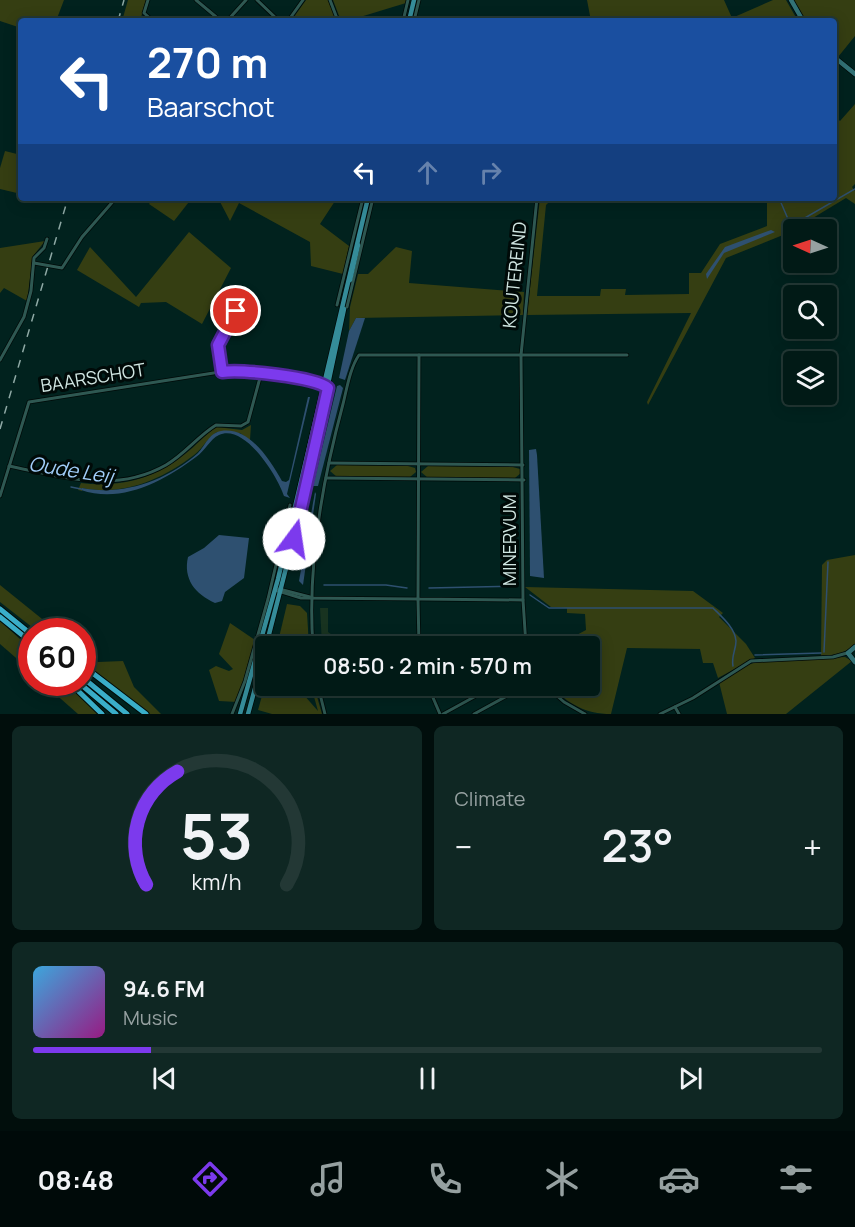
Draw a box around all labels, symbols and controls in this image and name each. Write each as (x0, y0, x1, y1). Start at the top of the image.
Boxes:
text: 270 m (147, 33, 268, 91)
icon: left (48, 42, 126, 120)
text: Baarschot (147, 88, 275, 125)
icon: left (348, 156, 381, 189)
icon: ahead (411, 156, 444, 189)
icon: right (474, 156, 507, 189)
north arrow (783, 219, 837, 273)
map controls (783, 219, 837, 405)
street label: KOUTEREIND (496, 220, 532, 329)
pin (210, 285, 261, 336)
button: search (783, 285, 837, 339)
icon: arrive (219, 294, 252, 327)
button: layers (783, 351, 837, 405)
street label: BAARSCHOT (39, 357, 147, 397)
water label: Oude Leij (27, 449, 118, 490)
street label: MINERVUM (497, 494, 521, 586)
position arrow (262, 507, 326, 571)
speed limit sign: 60 (18, 618, 96, 696)
text: 08:50 · 2 min · 570 m (323, 651, 532, 681)
text: Climate (455, 785, 526, 812)
text: 53 (180, 792, 253, 878)
text: 23° (601, 814, 674, 876)
text: − (455, 824, 472, 869)
text: + (803, 824, 822, 869)
text: km/h (192, 867, 242, 896)
text: 94.6 FM (123, 974, 205, 1004)
text: Music (123, 1004, 178, 1031)
icon: previous (148, 1062, 181, 1095)
icon: pause (411, 1062, 444, 1095)
icon: next (674, 1062, 707, 1095)
icon: directions (189, 1158, 231, 1200)
icon: music (307, 1158, 349, 1200)
icon: phone (424, 1158, 466, 1200)
icon: climate (541, 1158, 583, 1200)
icon: car (658, 1158, 700, 1200)
icon: filters (775, 1158, 817, 1200)
text: 08:48 (38, 1161, 114, 1198)

